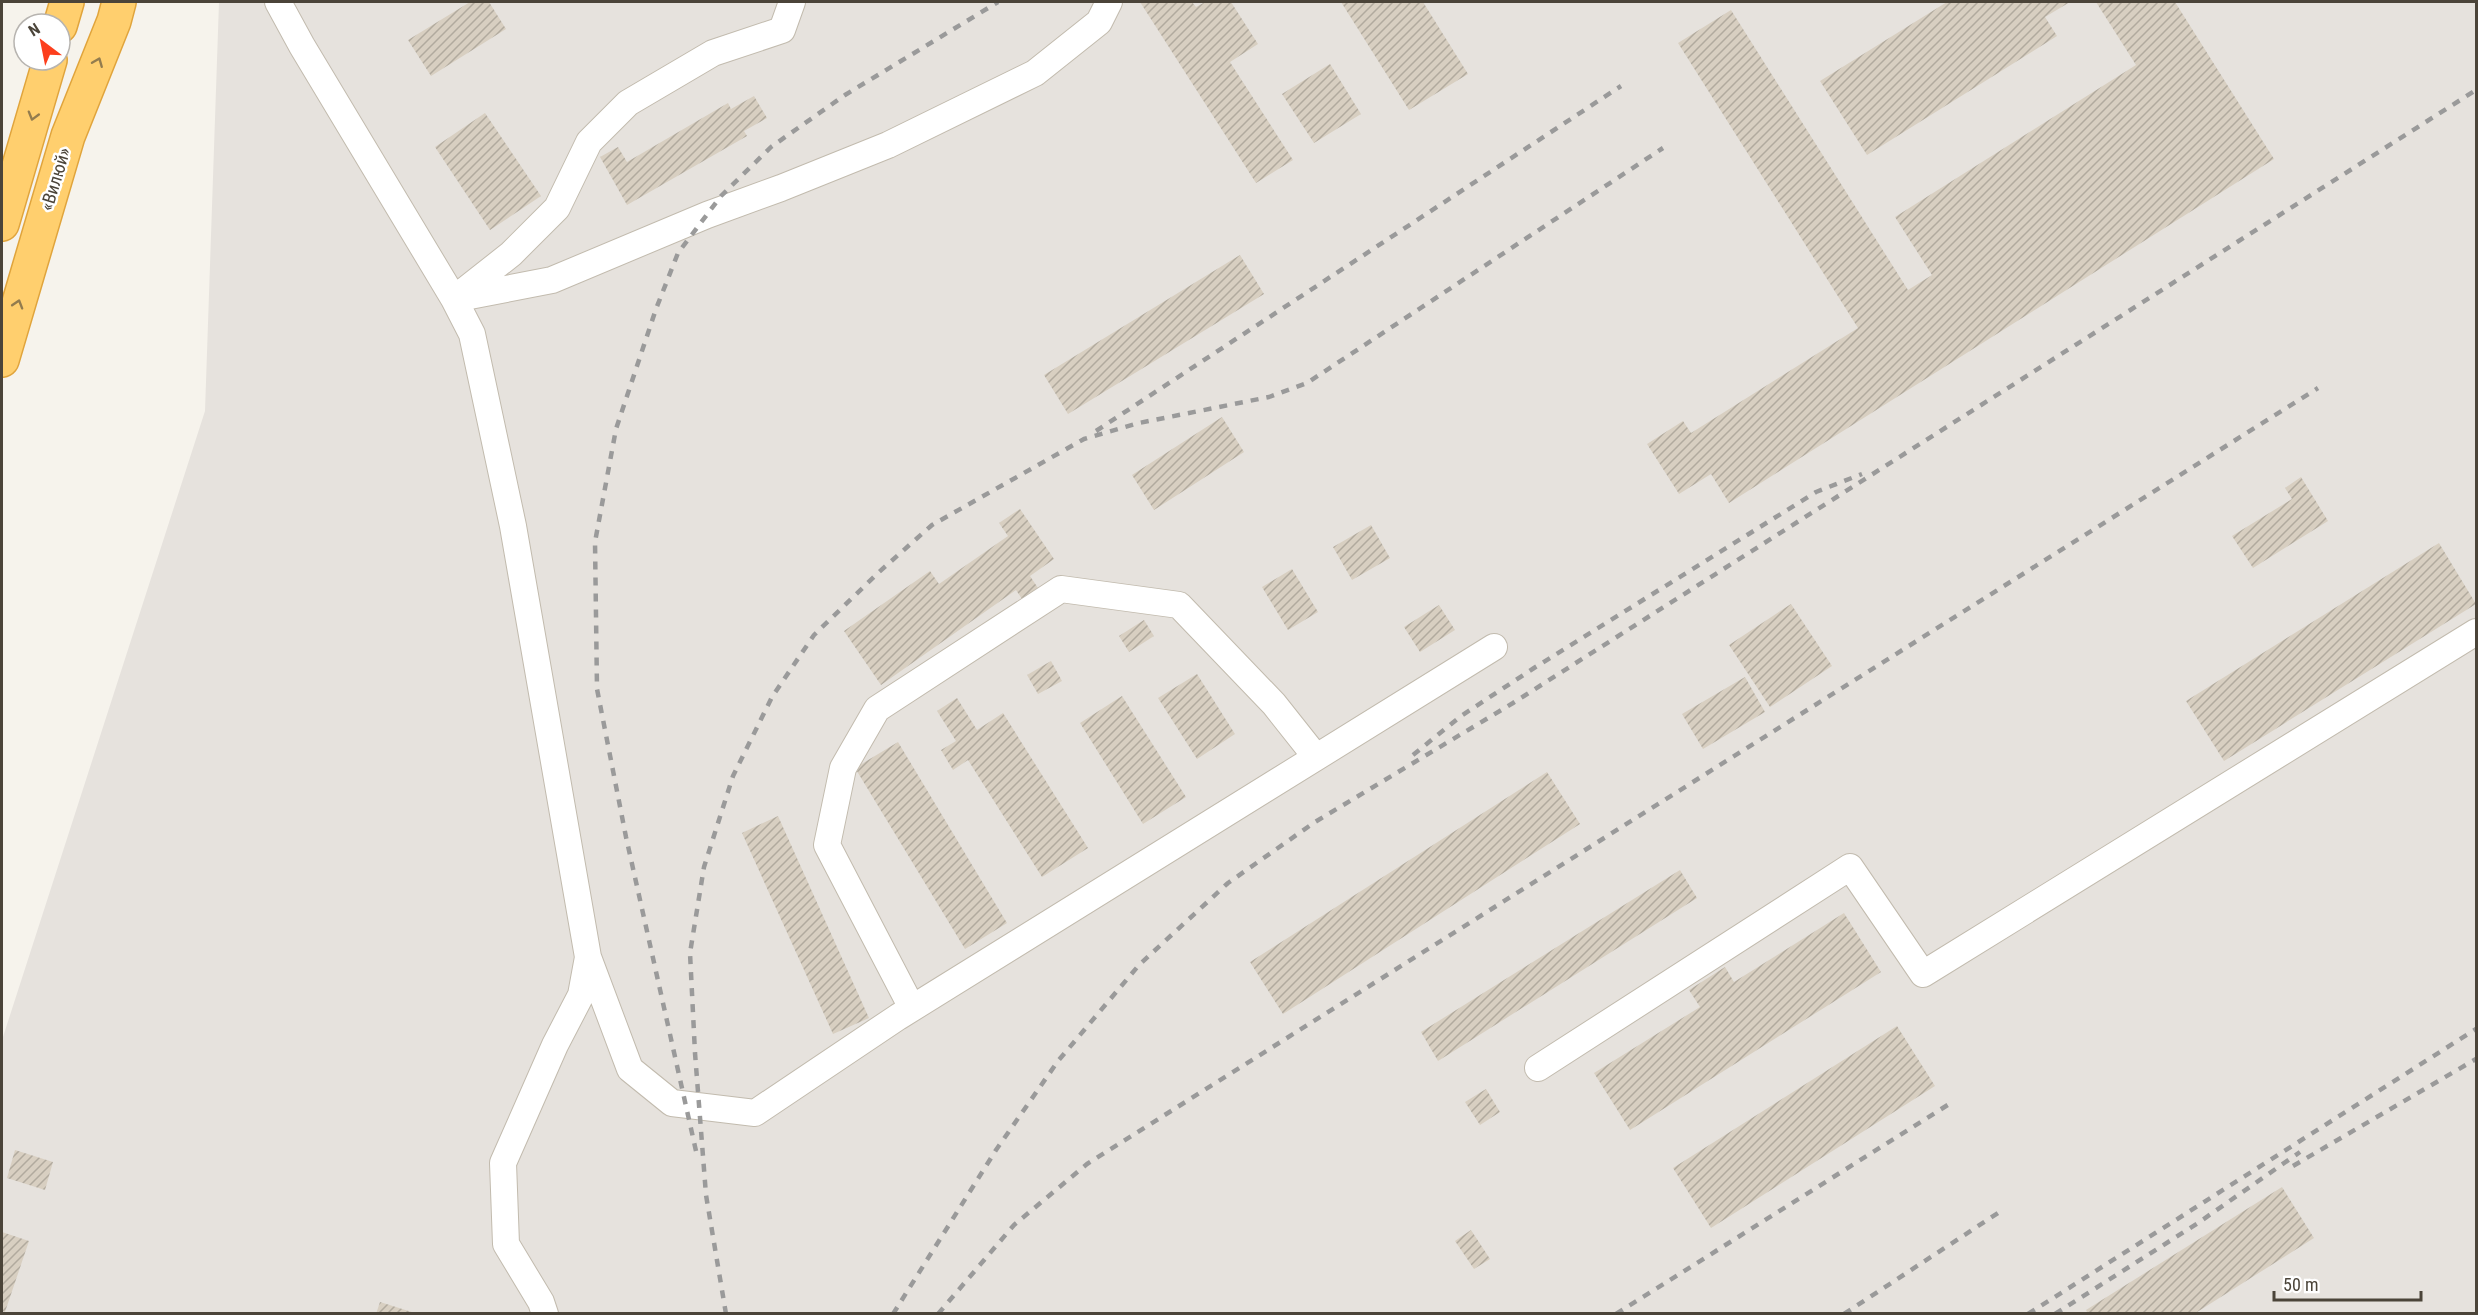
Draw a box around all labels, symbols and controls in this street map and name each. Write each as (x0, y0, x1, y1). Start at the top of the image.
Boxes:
north arrow (12, 12, 72, 72)
text: N (25, 19, 44, 40)
one-way arrow (91, 57, 103, 68)
one-way arrow (28, 110, 40, 121)
street label: «Вилюй» (35, 145, 75, 213)
one-way arrow (11, 299, 23, 309)
scale bar (2274, 1264, 2421, 1302)
text: 50 m (2283, 1274, 2318, 1295)

